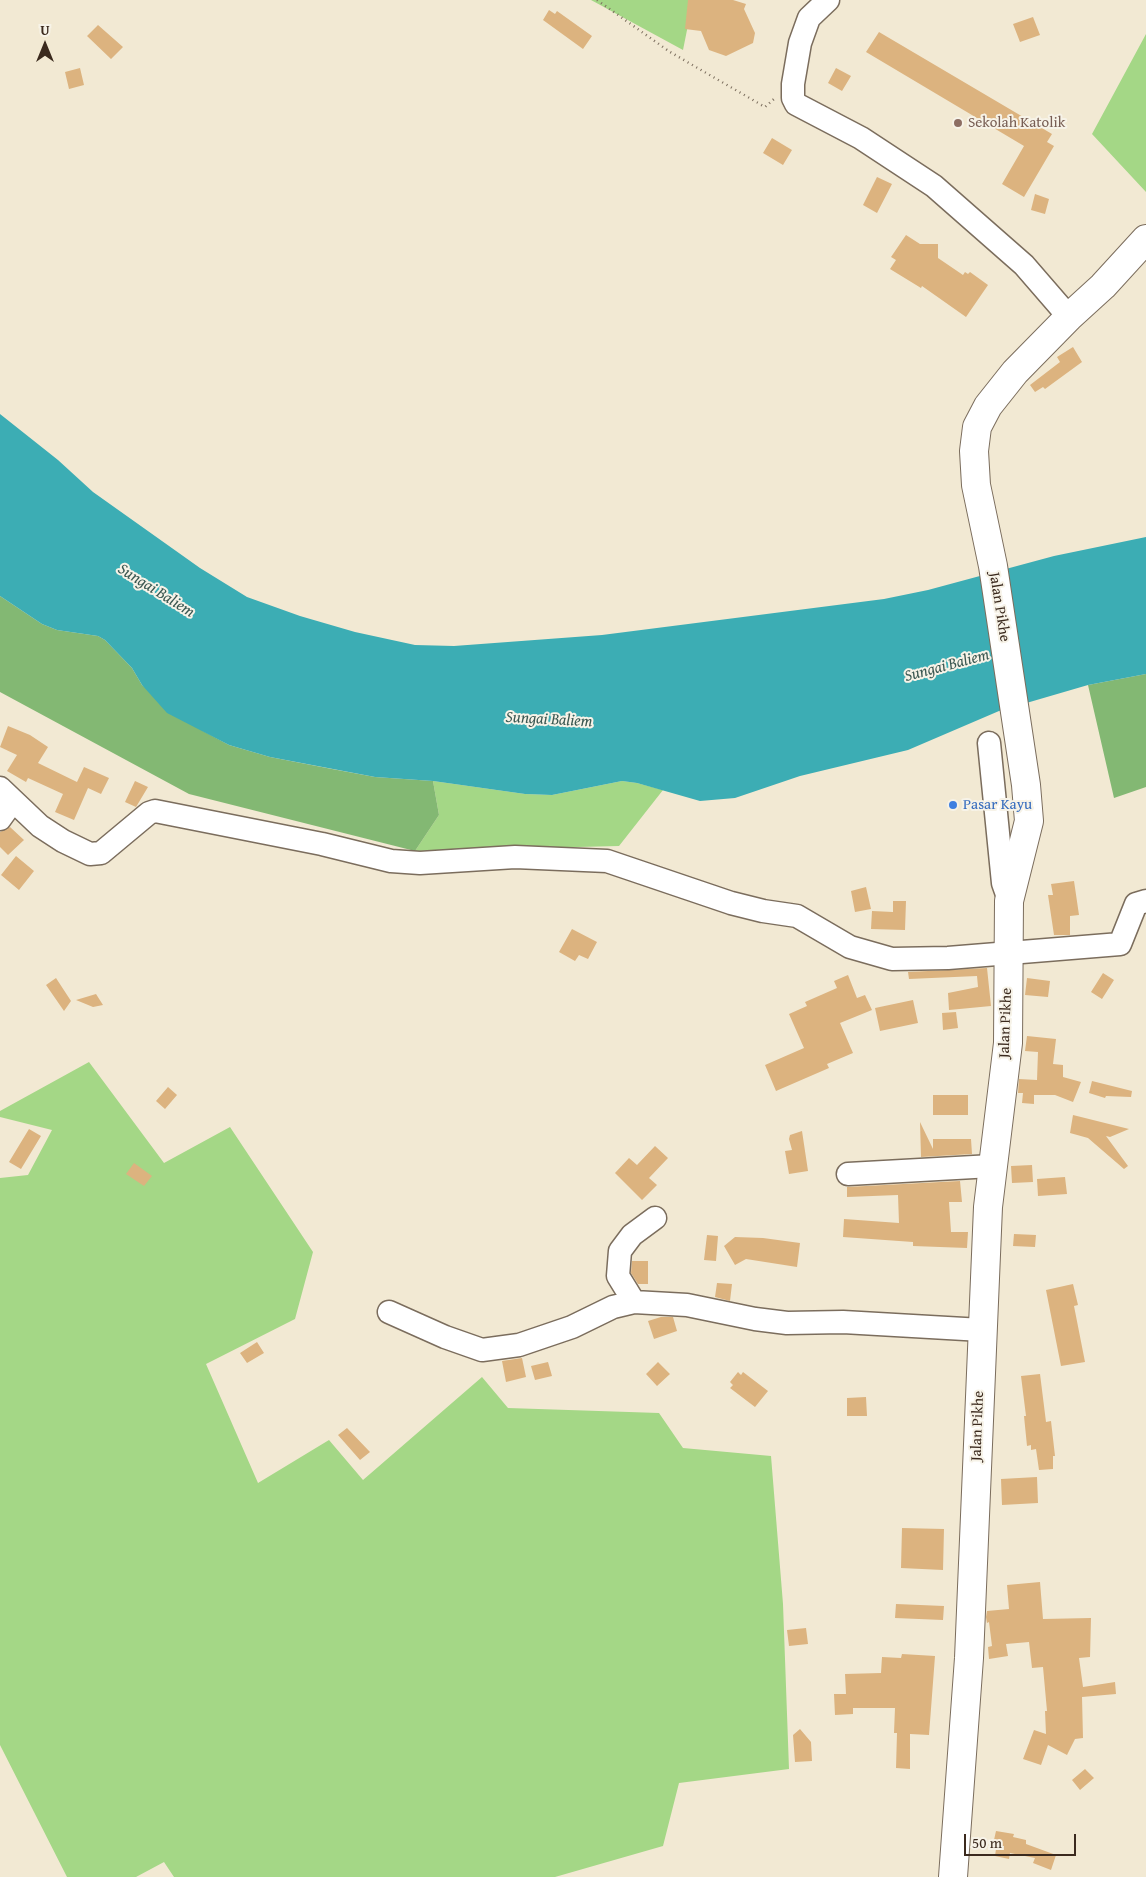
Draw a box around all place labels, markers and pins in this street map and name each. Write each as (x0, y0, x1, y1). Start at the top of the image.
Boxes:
place label: Sekolah Katolik (968, 114, 1065, 132)
marker: Sekolah Katolik (952, 117, 964, 129)
place label: Pasar Kayu (963, 796, 1032, 814)
marker: Pasar Kayu (947, 799, 959, 811)

